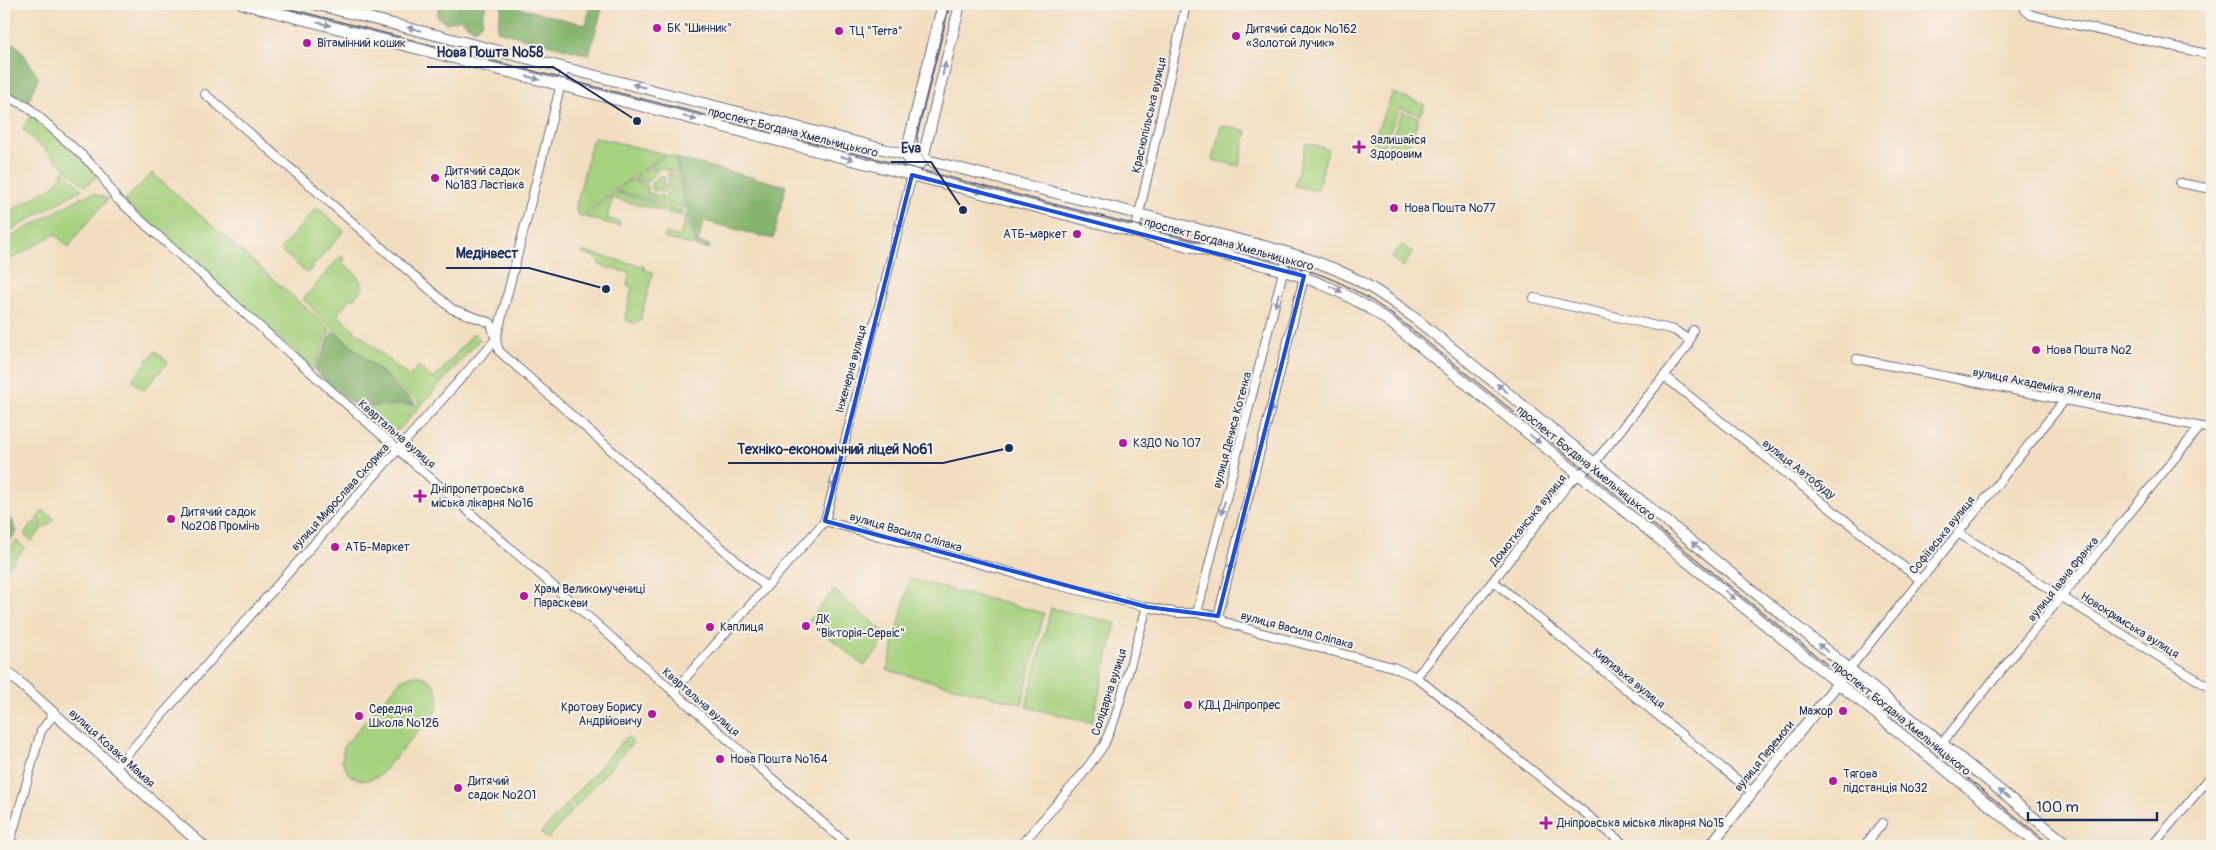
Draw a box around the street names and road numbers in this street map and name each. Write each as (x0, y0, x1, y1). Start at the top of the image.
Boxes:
street label: Краснопільська вулиця (1129, 55, 1170, 175)
street label: проспект Богдана Хмельницького (706, 104, 880, 161)
street label: проспект Богдана Хмельницького (1142, 215, 1316, 275)
street label: Інженерна вулиця (833, 323, 871, 415)
street label: вулиця Академіка Янгеля (1971, 365, 2103, 404)
street label: вулиця Дениса Котенка (1210, 370, 1255, 490)
street label: Квартальна вулиця (355, 397, 439, 472)
street label: проспект Богдана Хмельницького (1513, 402, 1659, 525)
street label: вулиця Автобуду (1759, 436, 1838, 503)
street label: вулиця Мирослава Скорика (288, 440, 393, 554)
street label: Домотканська вулиця (1486, 471, 1570, 570)
street label: Софіївська вулиця (1906, 493, 1979, 577)
street label: вулиця Василя Сліпака (848, 509, 964, 556)
street label: вулиця Івана Франка (2025, 534, 2102, 625)
street label: Новокримська вулиця (2078, 589, 2182, 662)
street label: вулиця Василя Сліпака (1239, 608, 1355, 653)
street label: Киргизька вулиця (1589, 645, 1668, 712)
street label: Солідарна вулиця (1088, 646, 1131, 738)
street label: проспект Богдана Хмельницького (1828, 657, 1974, 780)
street label: Квартальна вулиця (659, 665, 743, 740)
street label: вулиця Козака Мамая (65, 706, 158, 791)
street label: вулиця Перемоги (1731, 717, 1798, 795)

